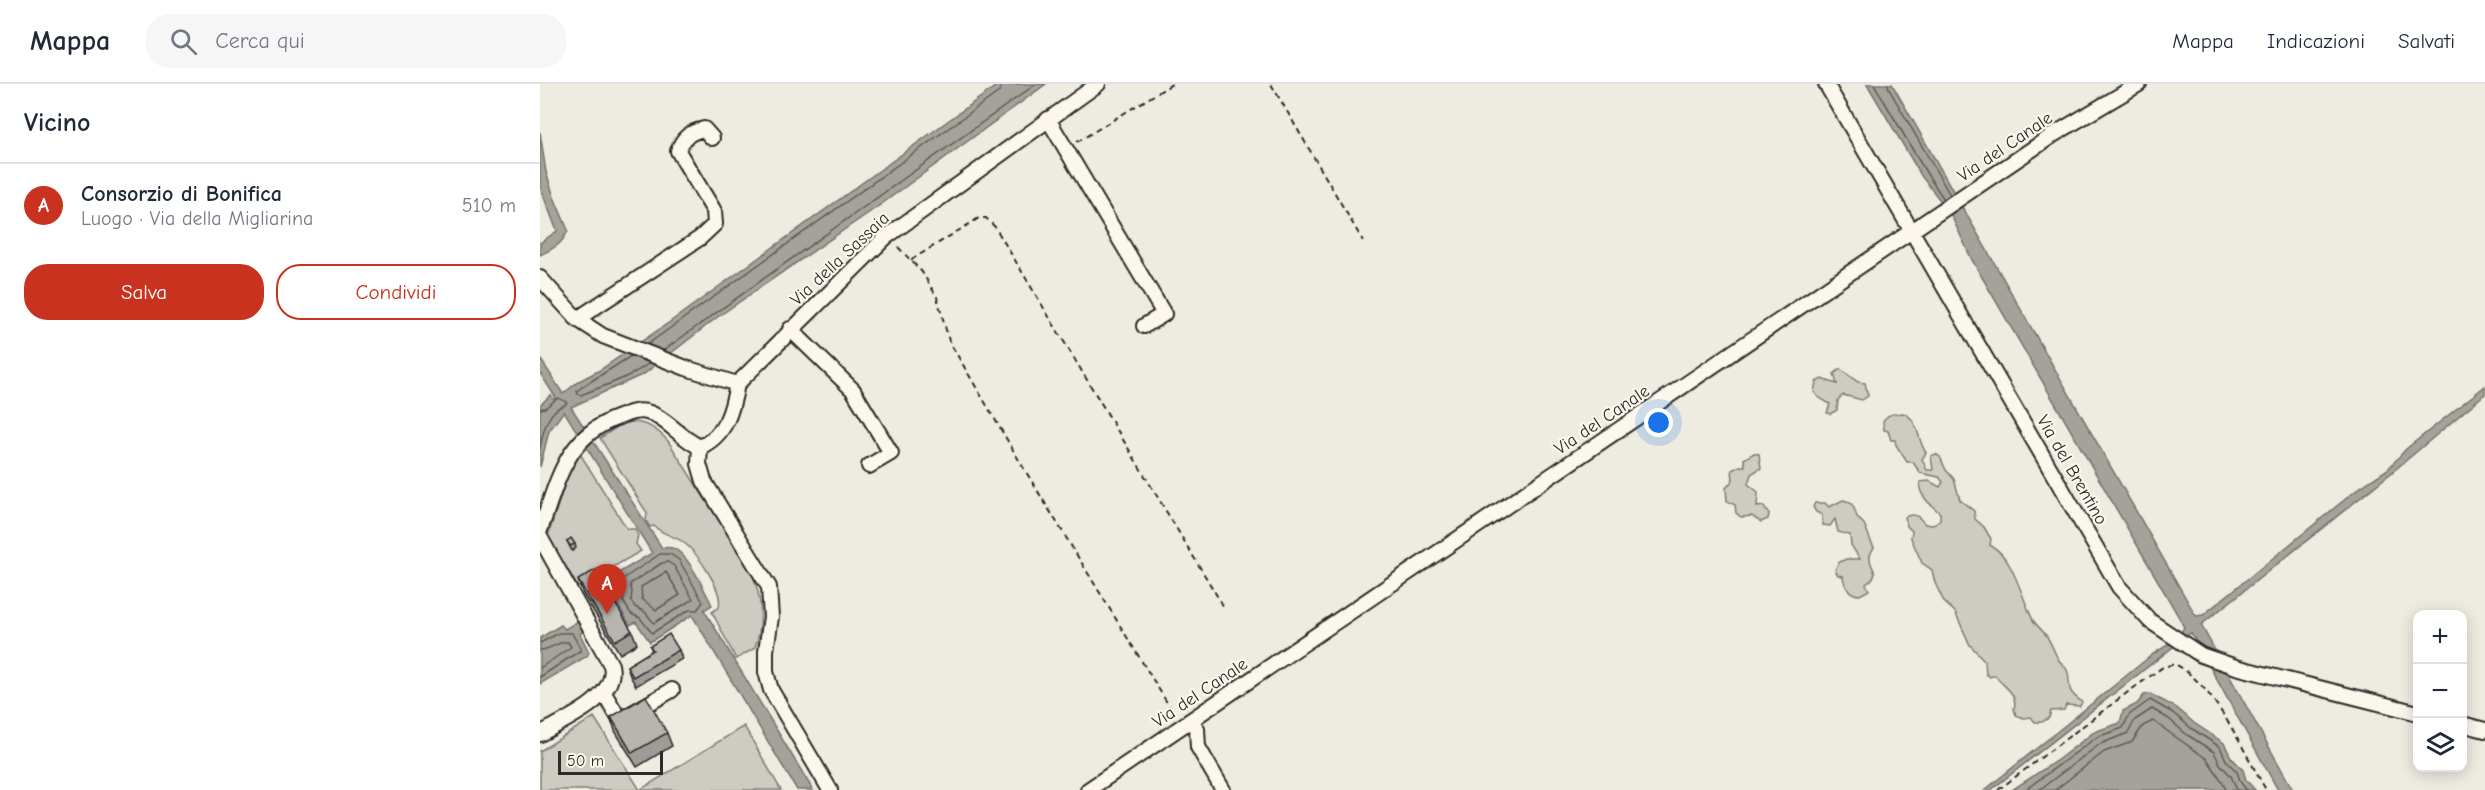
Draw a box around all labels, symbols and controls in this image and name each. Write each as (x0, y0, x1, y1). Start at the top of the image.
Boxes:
search box (146, 14, 566, 68)
text: Mappa (30, 25, 110, 57)
icon: search (167, 25, 200, 58)
text: Cerca qui (215, 28, 305, 54)
text: Mappa (2172, 29, 2234, 53)
text: Indicazioni (2267, 29, 2365, 53)
text: Salvati (2398, 29, 2455, 53)
text: Vicino (24, 108, 90, 138)
street label: Via del Canale (1953, 108, 2057, 186)
text: Consorzio di Bonifica (81, 181, 282, 207)
text: A (38, 194, 49, 217)
text: 510 m (462, 194, 516, 217)
text: Luogo · Via della Migliarina (81, 207, 313, 230)
street label: Via della Sassaia (786, 208, 894, 310)
button: Salva (24, 264, 264, 320)
button: Condividi (276, 264, 516, 320)
street label: Via del Canale (1550, 381, 1654, 459)
your location (1644, 408, 1673, 437)
street label: Via del Brentino (2032, 411, 2112, 529)
pin: A (588, 564, 626, 614)
map controls (2413, 610, 2467, 772)
button: + (2413, 610, 2467, 664)
street label: Via del Canale (1148, 654, 1252, 732)
button: − (2413, 664, 2467, 718)
button: layers (2413, 718, 2467, 772)
scale bar (558, 748, 663, 776)
text: 50 m (567, 752, 604, 770)

